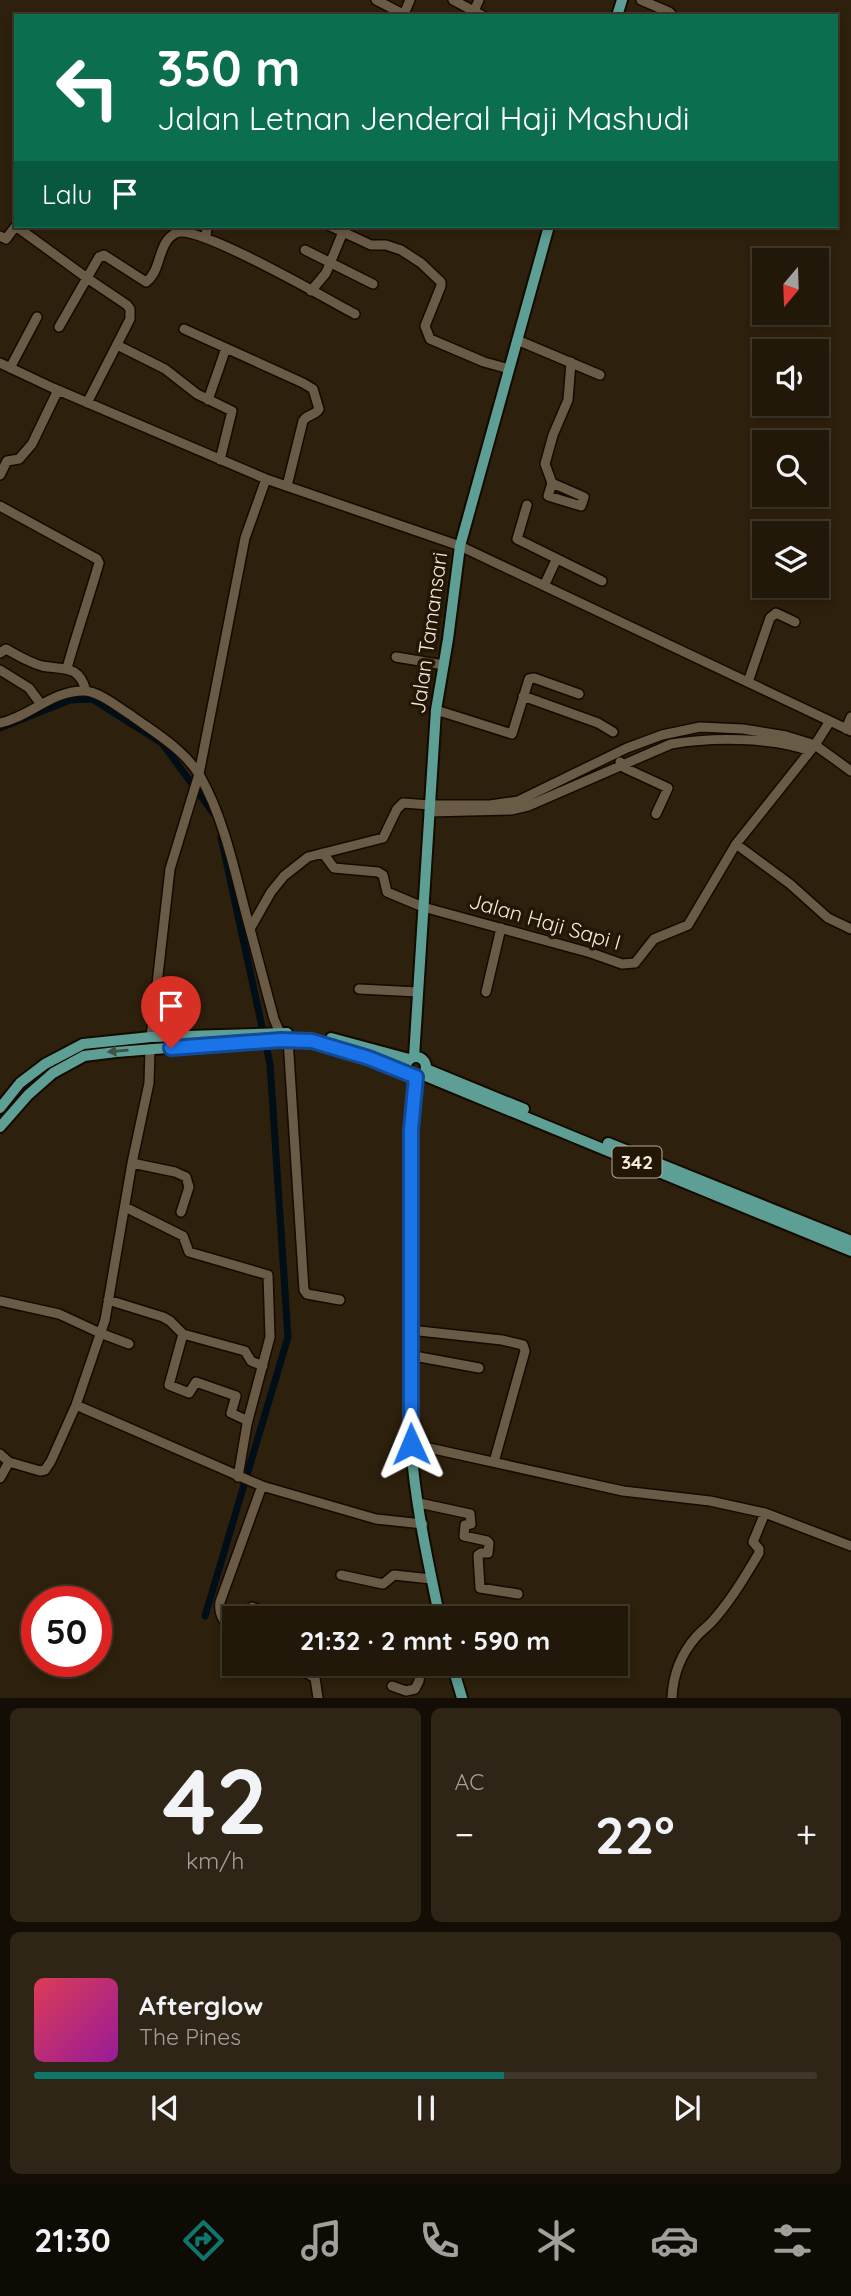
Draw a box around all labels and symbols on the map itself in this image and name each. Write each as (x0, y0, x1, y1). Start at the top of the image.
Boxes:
north arrow (752, 248, 830, 326)
street label: Jalan Tamansari (404, 550, 452, 715)
street label: Jalan Haji Sapi I (466, 887, 624, 955)
pin (141, 976, 201, 1048)
one-way arrow (107, 1046, 129, 1057)
road number: 342 (612, 1146, 662, 1178)
position arrow (374, 1407, 448, 1481)
speed limit sign: 50 (21, 1586, 112, 1677)

